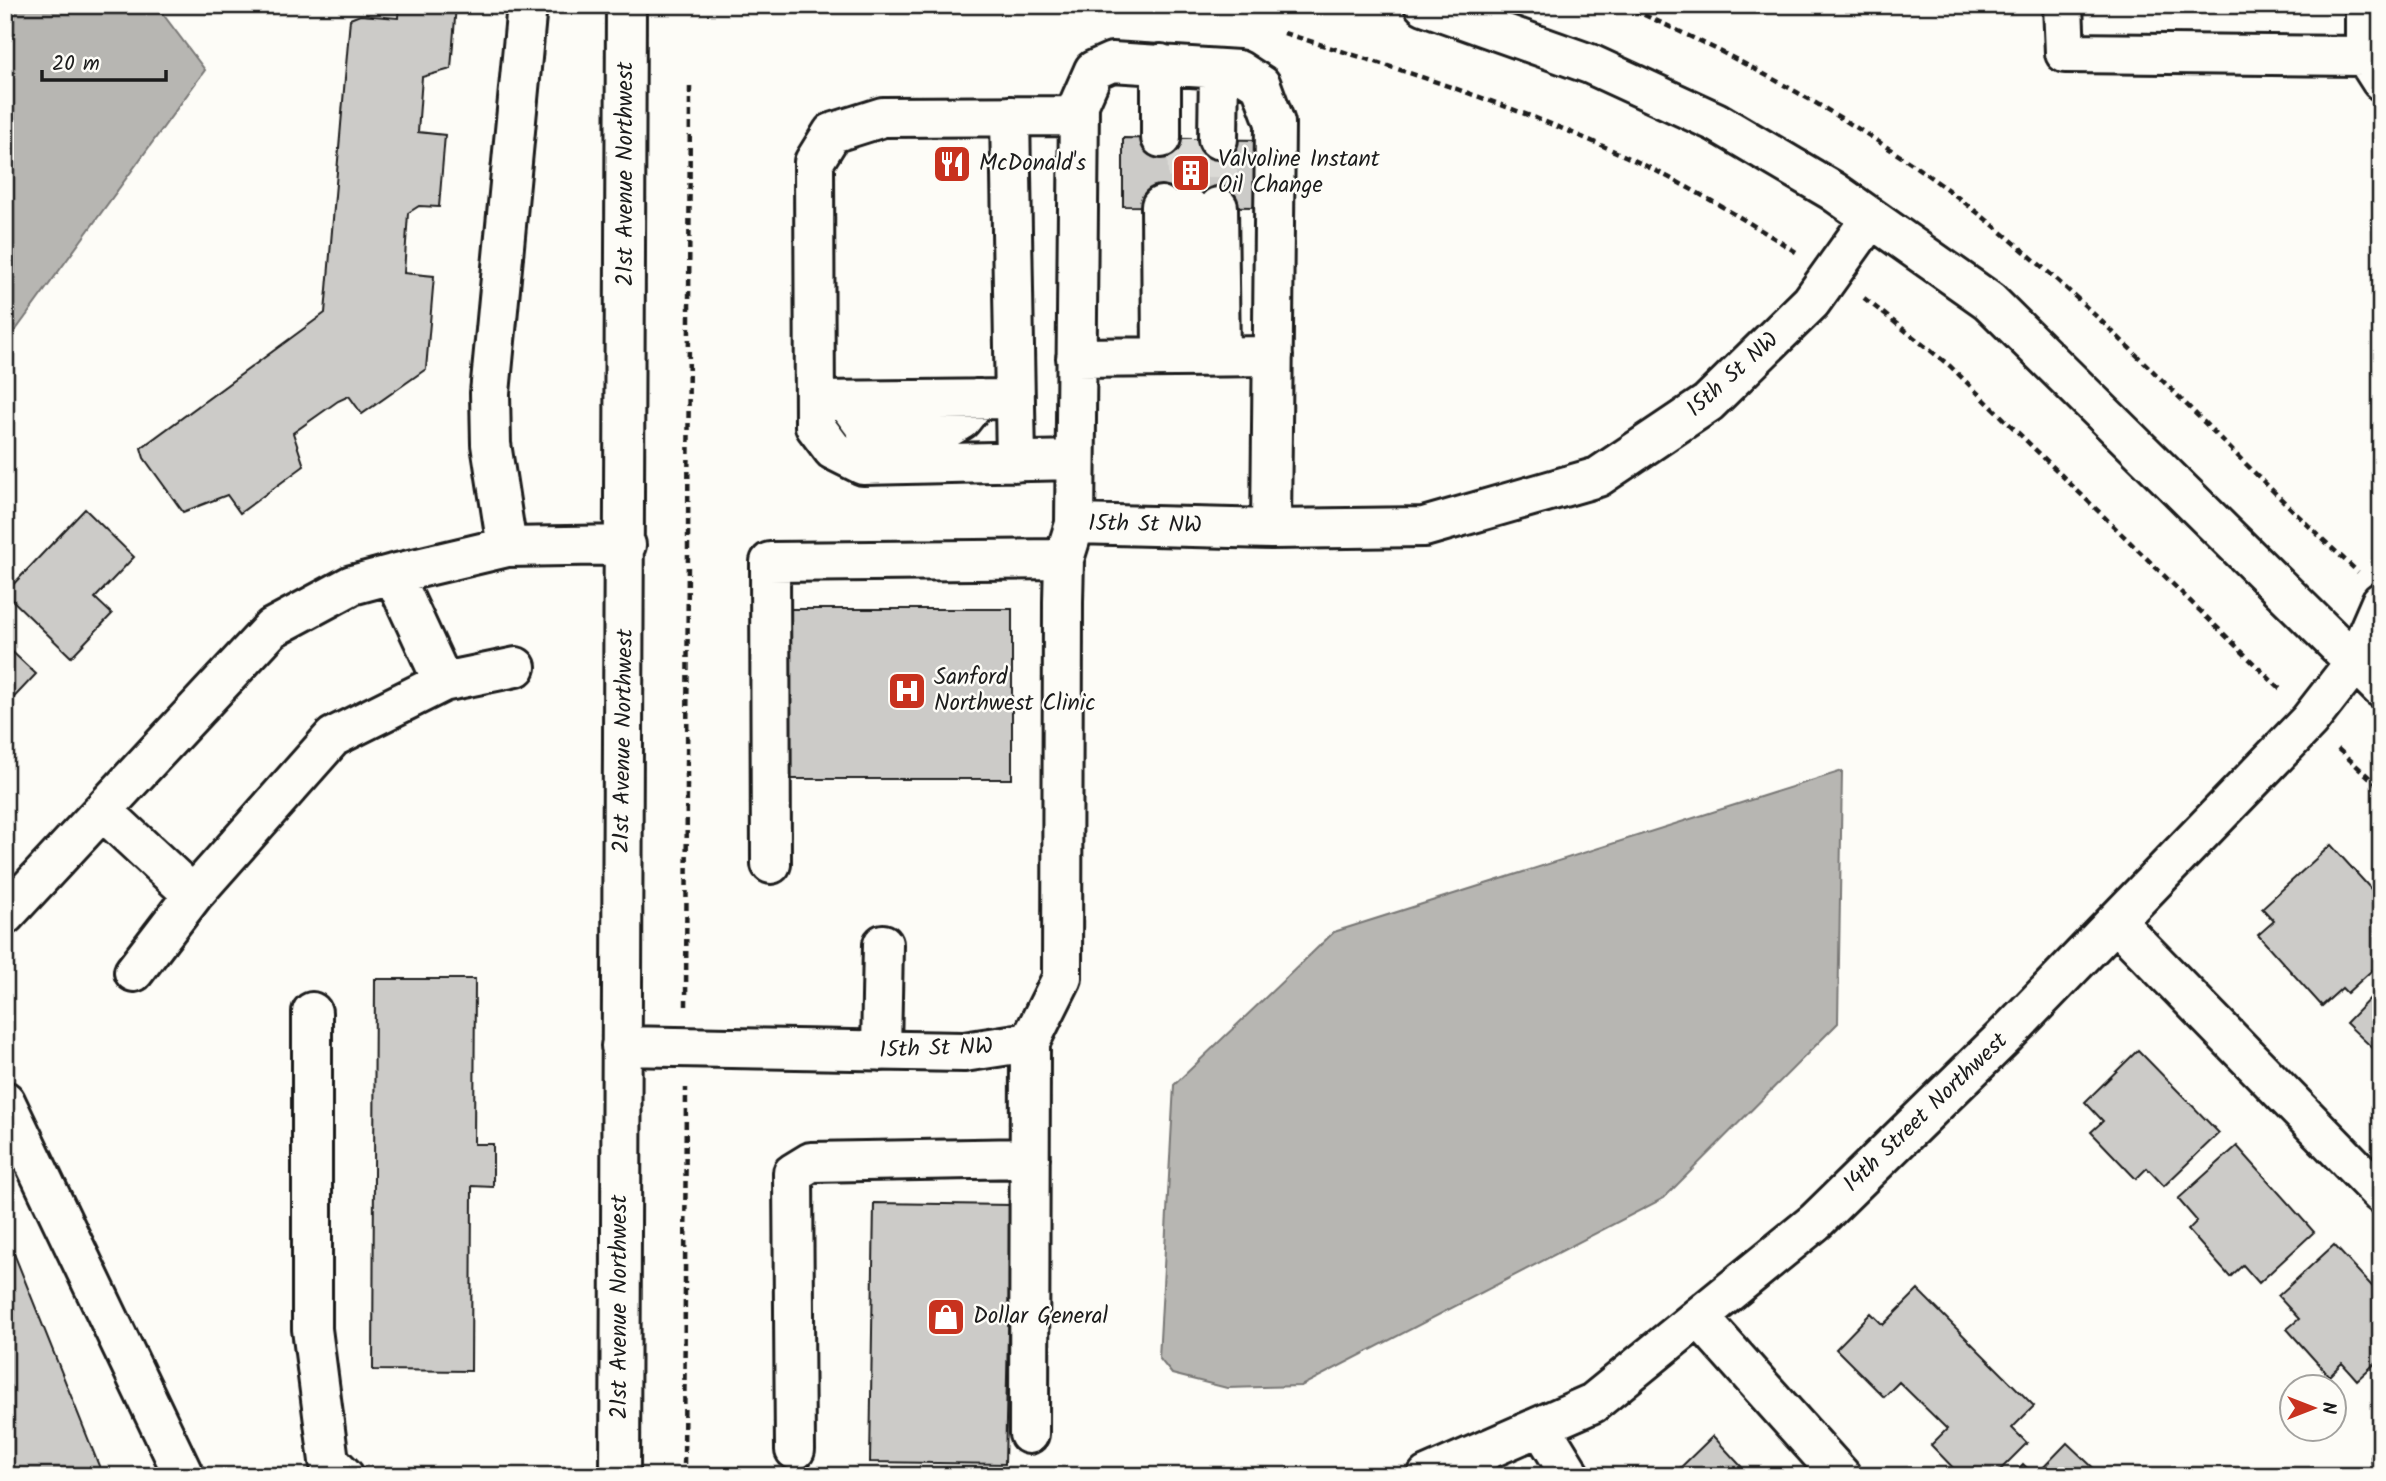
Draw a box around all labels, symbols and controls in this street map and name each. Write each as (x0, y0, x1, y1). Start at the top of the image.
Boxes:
scale bar (42, 38, 166, 82)
text: 20 m (52, 48, 100, 81)
street label: 21st Avenue Northwest (608, 61, 644, 286)
place label: Valvoline Instant Oil Change (1218, 142, 1381, 204)
restaurant icon: McDonald's (931, 143, 973, 185)
place label: McDonald's (979, 146, 1086, 182)
building icon: Valvoline Instant Oil Change (1170, 152, 1212, 194)
street label: 15th St NW (1679, 324, 1787, 426)
street label: 15th St NW (1088, 506, 1202, 544)
street label: 21st Avenue Northwest (604, 627, 644, 854)
place label: Sanford Northwest Clinic (934, 660, 1095, 722)
hospital icon: Sanford Northwest Clinic (886, 670, 928, 712)
street label: 14th Street Northwest (1835, 1024, 2017, 1201)
street label: 15th St NW (878, 1029, 994, 1069)
street label: 21st Avenue Northwest (602, 1194, 638, 1419)
shop icon: Dollar General (925, 1296, 967, 1338)
place label: Dollar General (973, 1299, 1109, 1335)
north arrow (2278, 1372, 2348, 1442)
text: N (2313, 1402, 2343, 1414)

